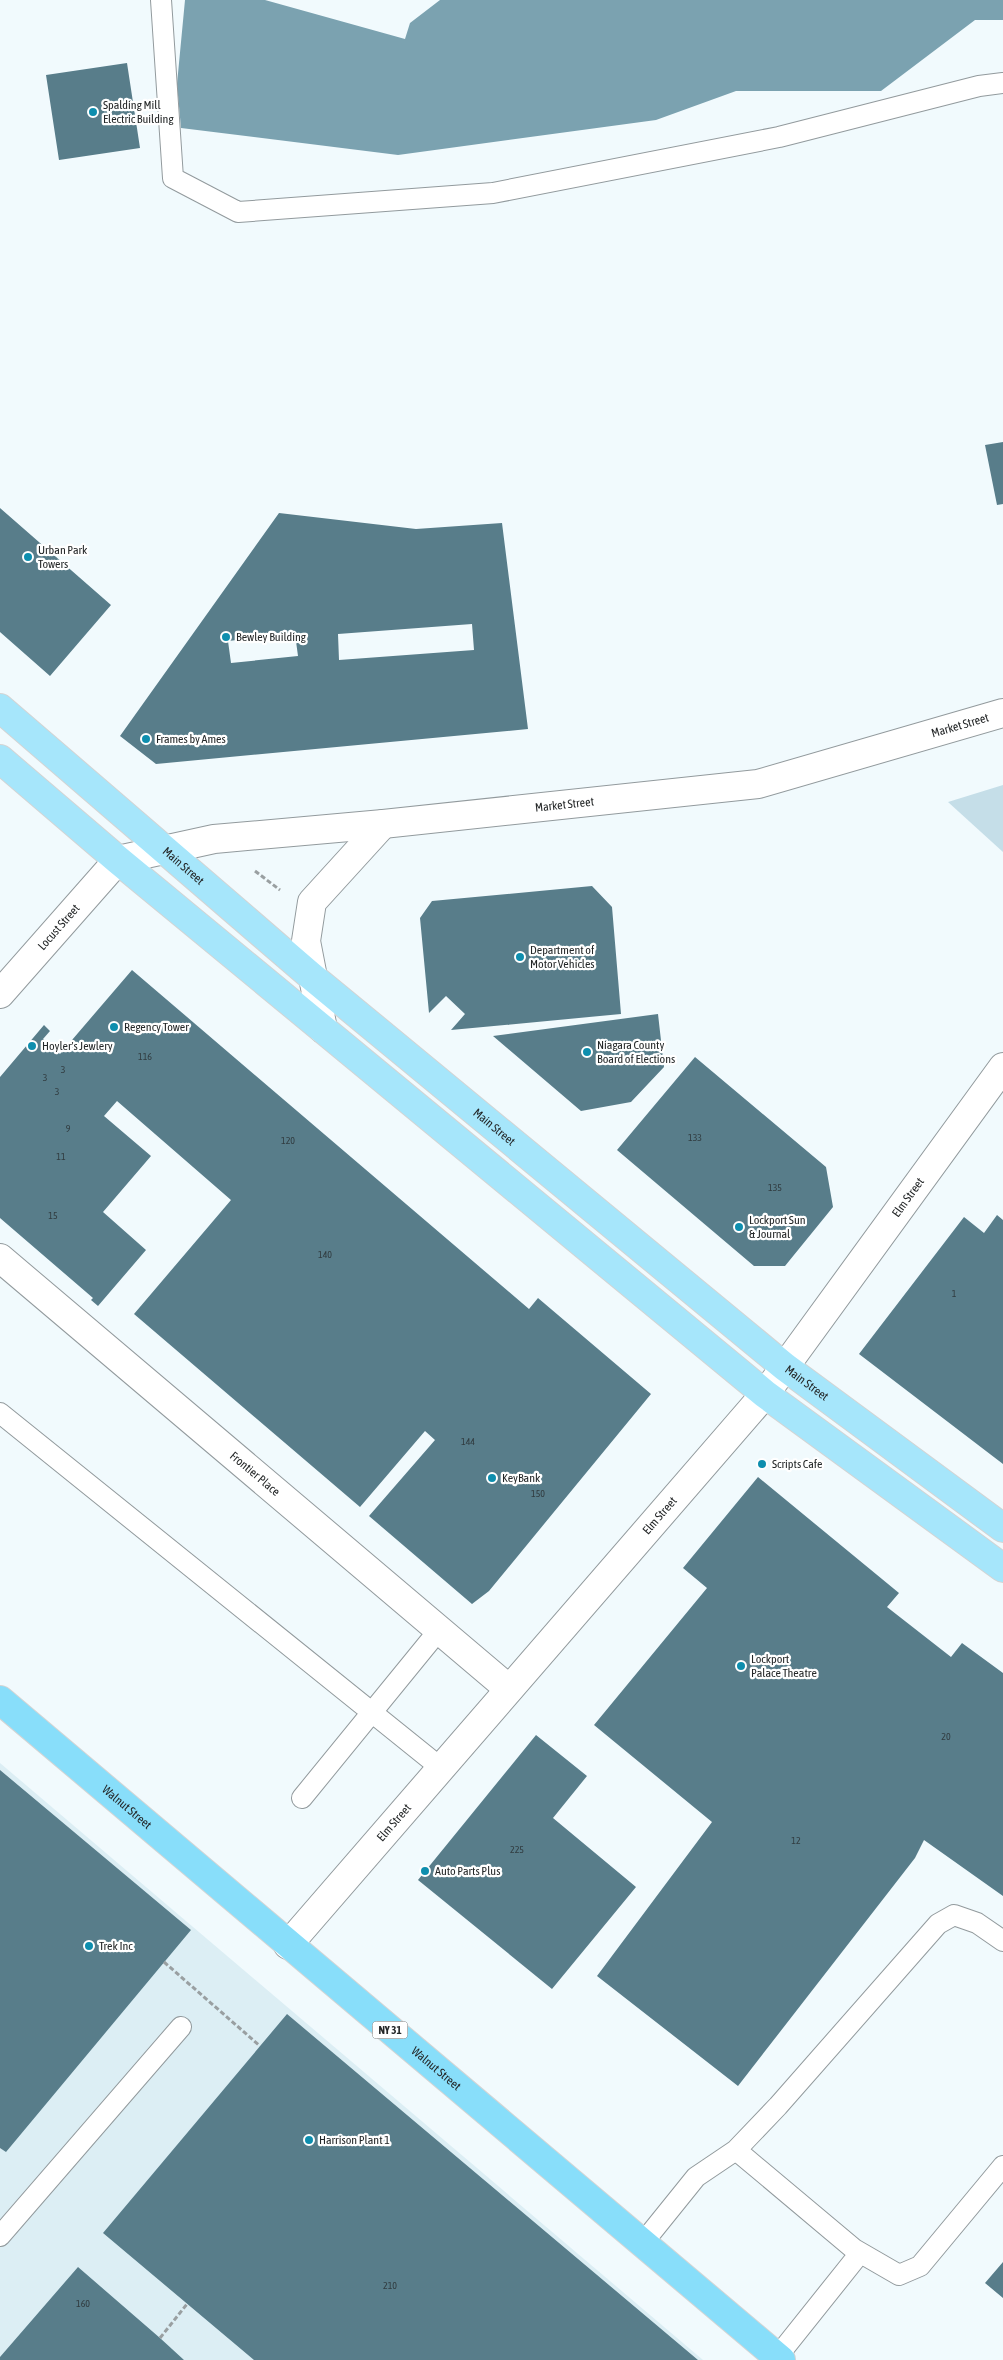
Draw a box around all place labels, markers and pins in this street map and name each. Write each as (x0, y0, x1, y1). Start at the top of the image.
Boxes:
place label: Spalding Mill Electric Building (103, 98, 174, 126)
marker: Spalding Mill Electric Building (87, 106, 99, 118)
place label: Urban Park Towers (38, 543, 88, 571)
marker: Urban Park Towers (22, 551, 34, 563)
place label: Bewley Building (236, 630, 307, 644)
marker: Bewley Building (220, 631, 232, 643)
place label: Frames by Ames (156, 732, 226, 746)
marker: Frames by Ames (140, 733, 152, 745)
place label: Department of Motor Vehicles (530, 943, 595, 971)
marker: Department of Motor Vehicles (514, 951, 526, 963)
place label: Regency Tower (124, 1020, 189, 1034)
marker: Regency Tower (108, 1021, 120, 1033)
place label: Niagara County Board of Elections (597, 1038, 675, 1066)
place label: Hoyler's Jewlery (42, 1039, 113, 1053)
marker: Hoyler's Jewlery (26, 1040, 38, 1052)
marker: Niagara County Board of Elections (581, 1046, 593, 1058)
place label: Lockport Sun & Journal (749, 1213, 806, 1241)
marker: Lockport Sun & Journal (733, 1221, 745, 1233)
place label: Scripts Cafe (772, 1457, 823, 1471)
marker: Scripts Cafe (756, 1458, 768, 1470)
place label: KeyBank (502, 1471, 541, 1485)
marker: KeyBank (486, 1472, 498, 1484)
place label: Lockport Palace Theatre (751, 1652, 817, 1680)
marker: Lockport Palace Theatre (735, 1660, 747, 1672)
place label: Auto Parts Plus (435, 1864, 500, 1878)
marker: Auto Parts Plus (419, 1865, 431, 1877)
place label: Trek Inc (99, 1939, 133, 1953)
marker: Trek Inc (83, 1940, 95, 1952)
place label: Harrison Plant 1 (319, 2133, 390, 2147)
marker: Harrison Plant 1 (303, 2134, 315, 2146)

